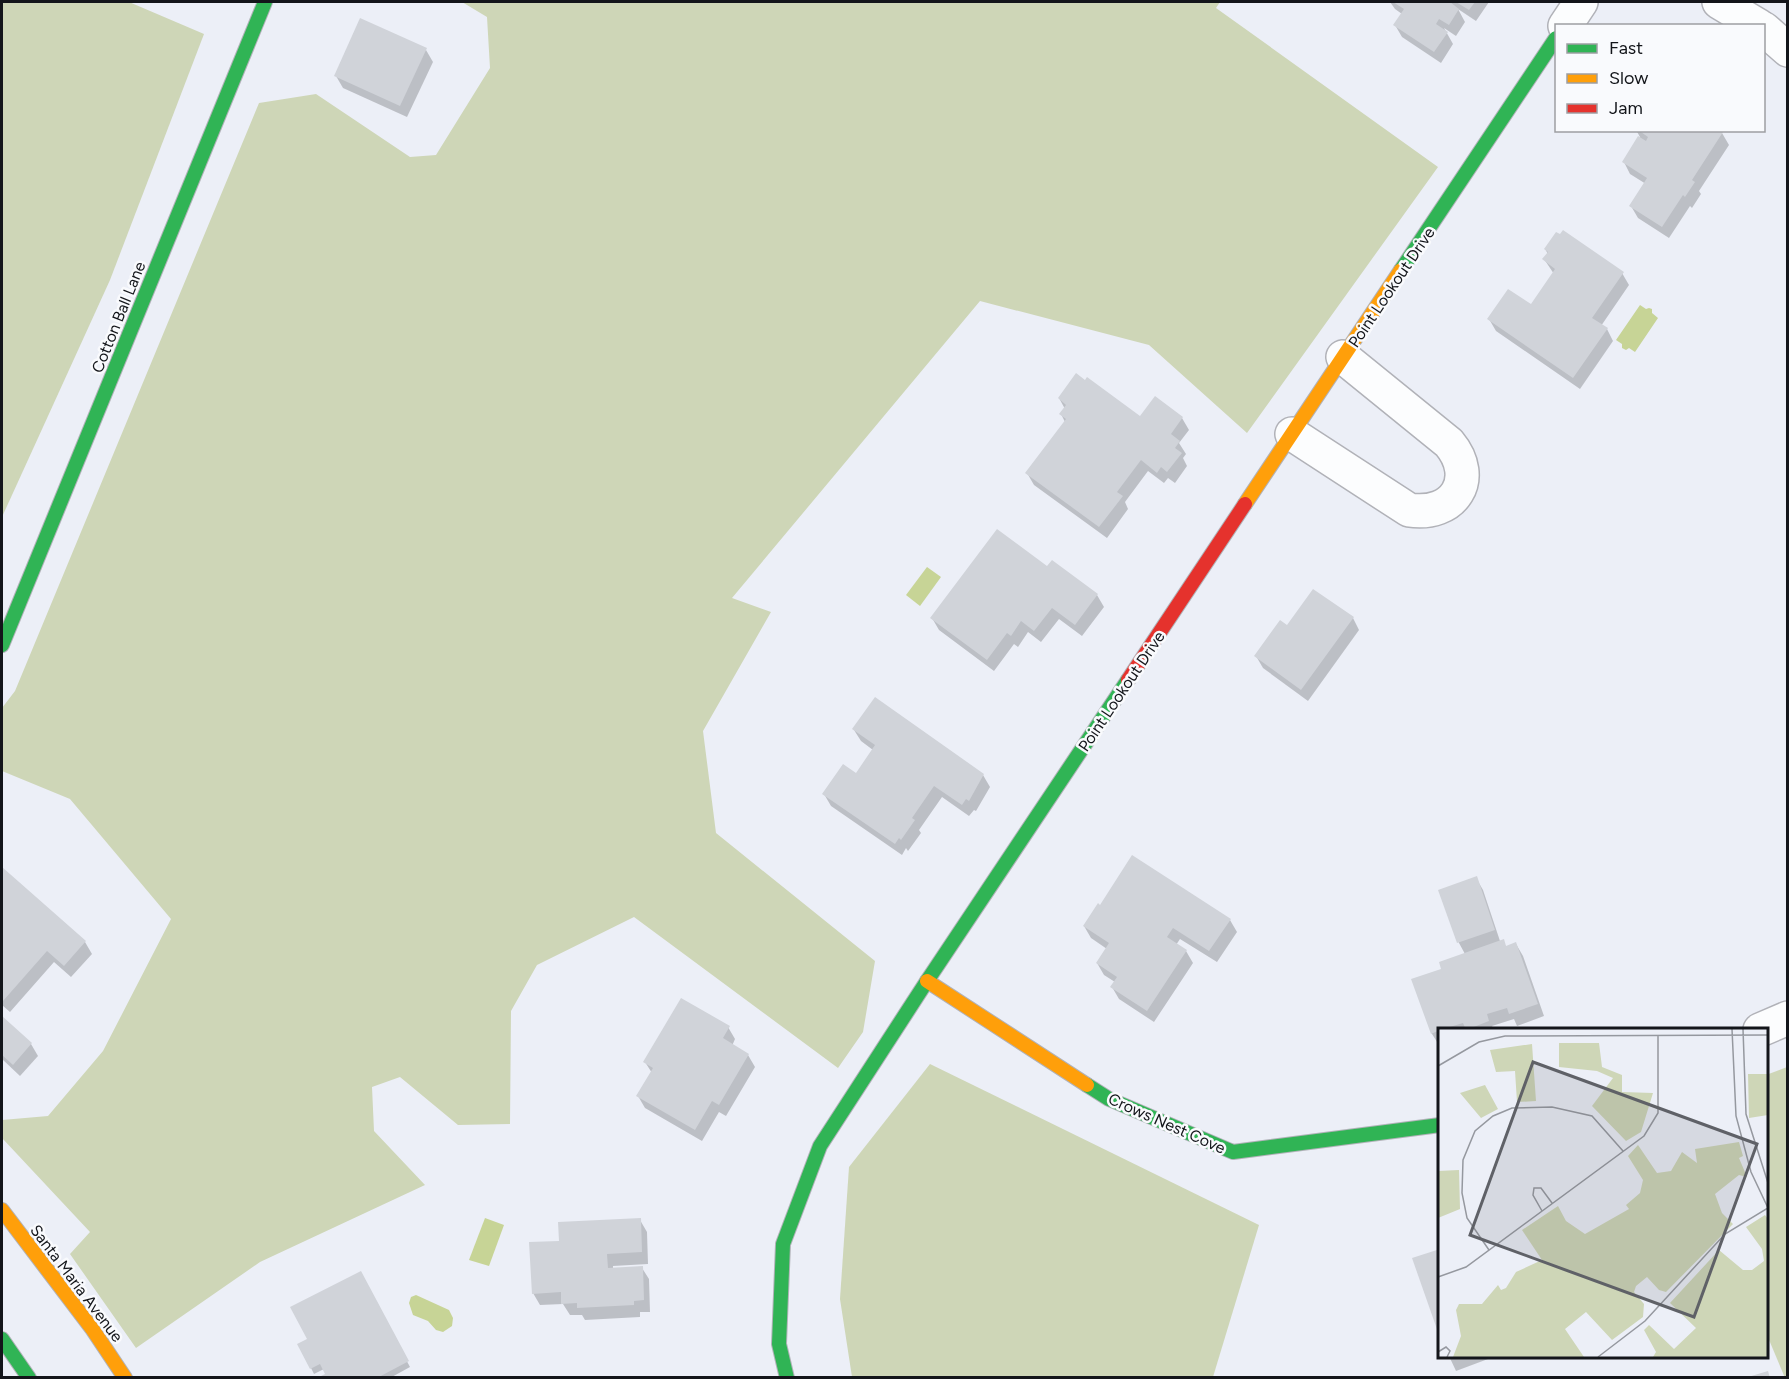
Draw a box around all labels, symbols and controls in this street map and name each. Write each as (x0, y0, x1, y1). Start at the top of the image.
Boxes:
legend (1555, 24, 1765, 132)
text: Fast (1609, 37, 1643, 59)
text: Slow (1609, 67, 1648, 89)
text: Jam (1609, 97, 1643, 119)
street label: Point Lookout Drive (1344, 223, 1439, 351)
street label: Cotton Ball Lane (88, 259, 149, 376)
street label: Point Lookout Drive (1074, 627, 1169, 755)
inset map (1438, 1028, 1768, 1358)
street label: Crows Nest Cove (1105, 1089, 1228, 1158)
street label: Santa Maria Avenue (26, 1221, 127, 1346)

